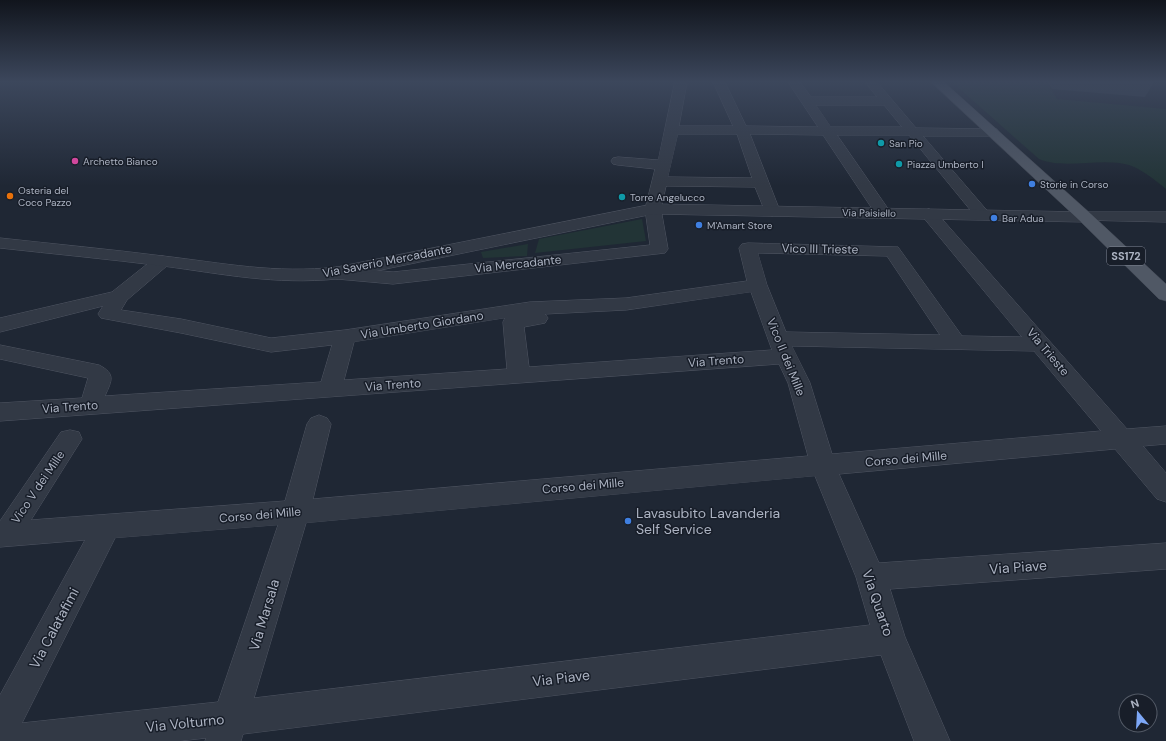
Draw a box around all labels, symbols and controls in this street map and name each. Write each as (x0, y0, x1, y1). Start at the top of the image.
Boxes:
place label: San Pio (889, 137, 923, 150)
marker: San Pio (876, 138, 886, 148)
place label: Archetto Bianco (83, 155, 158, 168)
marker: Archetto Bianco (70, 156, 80, 166)
place label: Piazza Umberto I (907, 158, 984, 171)
marker: Piazza Umberto I (894, 159, 904, 169)
place label: Storie in Corso (1040, 178, 1109, 191)
marker: Storie in Corso (1027, 179, 1037, 189)
place label: Osteria del Coco Pazzo (18, 184, 72, 209)
marker: Osteria del Coco Pazzo (5, 191, 15, 201)
place label: Torre Angelucco (630, 191, 705, 204)
marker: Torre Angelucco (617, 192, 627, 202)
street label: Via Paisiello (842, 206, 896, 220)
place label: Bar Adua (1002, 212, 1044, 225)
marker: Bar Adua (989, 213, 999, 223)
place label: M'Amart Store (707, 219, 773, 232)
marker: M'Amart Store (694, 220, 704, 230)
street label: Vico III Trieste (781, 240, 859, 258)
street label: Via Saverio Mercadante (321, 241, 453, 281)
road number: SS172 (1107, 247, 1145, 265)
street label: Via Mercadante (474, 251, 562, 277)
street label: Via Umberto Giordano (359, 307, 485, 343)
street label: Vico II dei Mille (763, 316, 809, 398)
street label: Via Trieste (1023, 325, 1073, 379)
street label: Via Trento (687, 351, 745, 371)
street label: Via Trento (364, 375, 422, 395)
street label: Via Trento (41, 397, 99, 417)
street label: Vico V dei Mille (8, 447, 68, 527)
street label: Corso dei Mille (864, 447, 948, 471)
street label: Corso dei Mille (541, 474, 625, 498)
street label: Corso dei Mille (218, 503, 302, 527)
place label: Lavasubito Lavanderia Self Service (636, 504, 780, 538)
marker: Lavasubito Lavanderia Self Service (623, 516, 633, 526)
street label: Via Piave (988, 556, 1048, 578)
street label: Via Quarto (858, 567, 898, 639)
street label: Via Marsala (245, 577, 283, 653)
street label: Via Calatafimi (25, 584, 83, 672)
street label: Via Piave (531, 666, 591, 690)
north arrow (1118, 693, 1158, 733)
text: N (1129, 696, 1141, 711)
street label: Via Volturno (145, 710, 225, 736)

